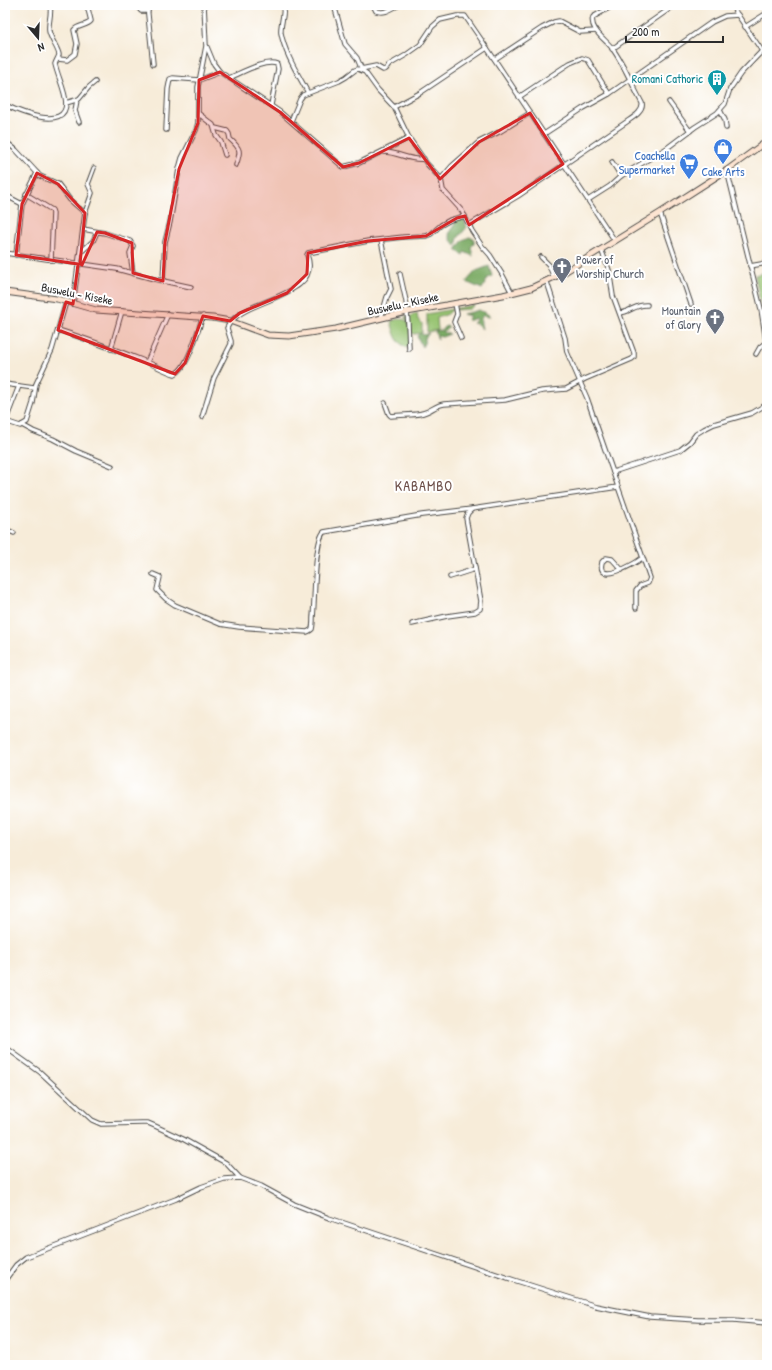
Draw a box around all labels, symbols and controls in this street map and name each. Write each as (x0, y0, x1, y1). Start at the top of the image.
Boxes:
north arrow (18, 18, 58, 58)
scale bar (626, 18, 723, 44)
text: 200 m (632, 23, 659, 40)
text: N (36, 40, 46, 55)
building icon: Romani Cathoric (706, 68, 728, 96)
place label: Romani Cathoric (632, 70, 703, 87)
shop icon: Cake Arts (712, 137, 734, 165)
place label: Coachella Supermarket (619, 147, 676, 178)
supermarket icon: Coachella Supermarket (678, 152, 700, 180)
place label: Cake Arts (701, 163, 745, 180)
place label: Power of Worship Church (576, 251, 644, 282)
church icon: Power of Worship Church (551, 256, 573, 284)
street label: Buswelu - Kiseke (40, 278, 114, 309)
street label: Buswelu - Kiseke (366, 288, 440, 319)
place label: Mountain of Glory (662, 302, 701, 333)
church icon: Mountain of Glory (704, 307, 726, 335)
district label: KABAMBO (395, 476, 453, 495)

